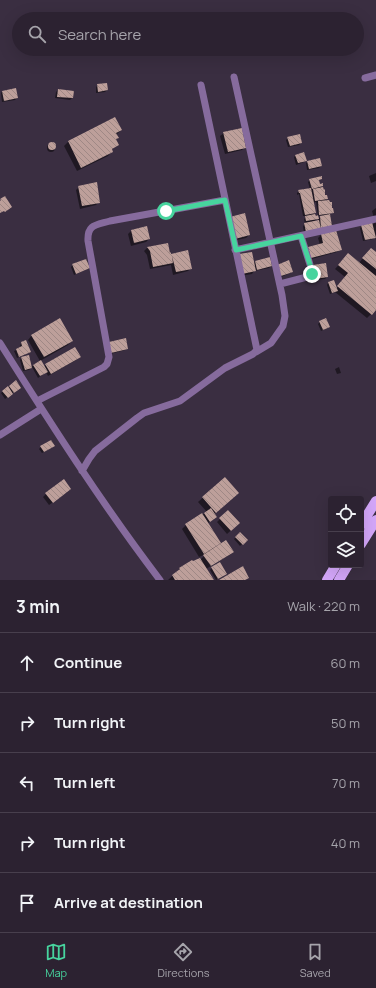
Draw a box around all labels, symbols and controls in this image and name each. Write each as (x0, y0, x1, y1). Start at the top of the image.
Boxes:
search box (12, 12, 364, 56)
icon: search (26, 23, 48, 45)
text: Search here (58, 24, 141, 45)
route start (157, 202, 175, 220)
route end (303, 265, 321, 283)
map controls (328, 496, 364, 568)
button: locate (328, 496, 364, 532)
button: layers (328, 532, 364, 568)
text: 3 min (16, 595, 60, 618)
text: Walk · 220 m (287, 597, 360, 615)
icon: ahead (16, 652, 38, 674)
text: Continue (54, 652, 122, 673)
text: 60 m (330, 654, 360, 672)
icon: right (16, 712, 38, 734)
text: Turn right (54, 712, 125, 733)
text: 50 m (331, 714, 360, 732)
icon: left (16, 772, 38, 794)
text: Turn left (54, 772, 116, 793)
text: 70 m (332, 774, 360, 792)
icon: right (16, 832, 38, 854)
text: Turn right (54, 832, 125, 853)
text: 40 m (331, 834, 360, 852)
icon: arrive (16, 892, 38, 914)
text: Arrive at destination (54, 892, 203, 913)
tab: Map (45, 941, 67, 980)
tab: Directions (157, 941, 210, 980)
tab: Saved (300, 941, 331, 980)

